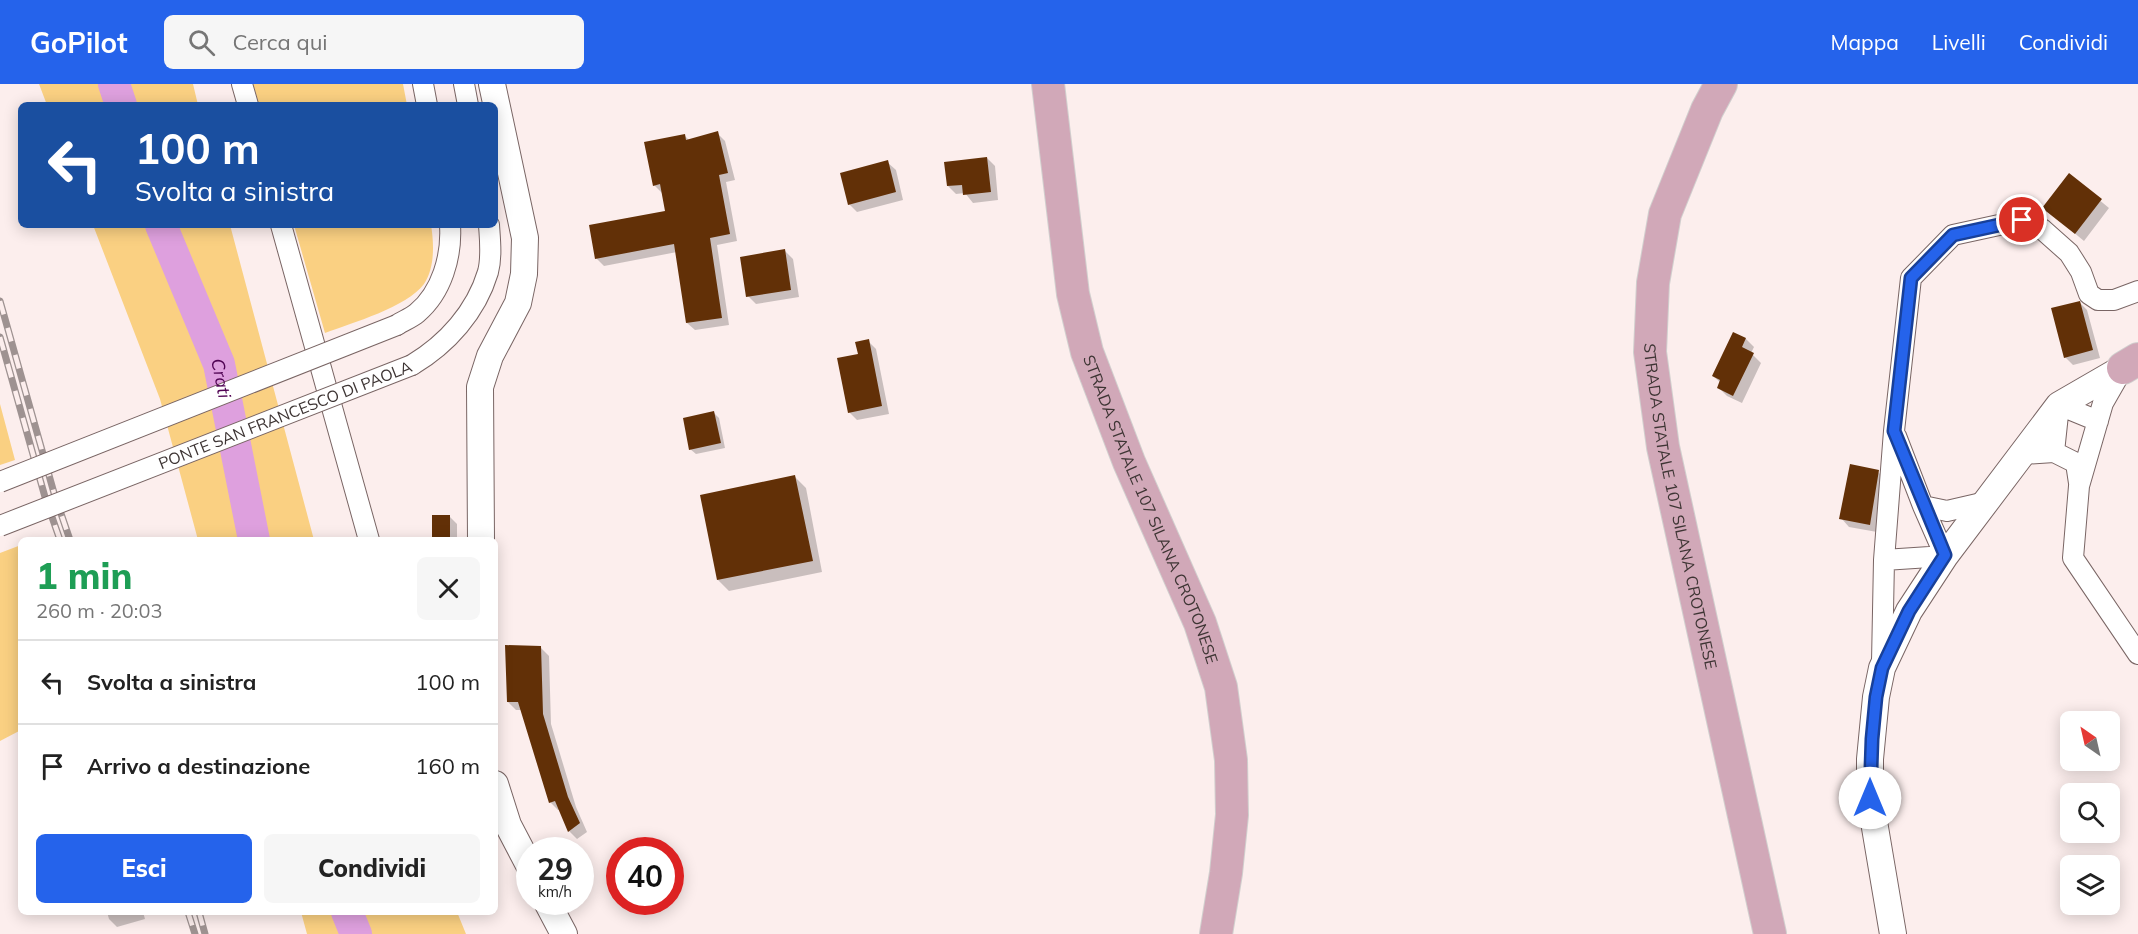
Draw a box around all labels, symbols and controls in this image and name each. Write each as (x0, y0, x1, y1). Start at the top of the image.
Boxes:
search box (164, 15, 584, 69)
text: GoPilot (30, 25, 128, 60)
icon: search (185, 26, 218, 59)
text: Cerca qui (233, 28, 328, 56)
text: Mappa (1830, 29, 1899, 55)
text: Livelli (1932, 29, 1986, 55)
text: Condividi (2019, 29, 2108, 55)
text: 100 m (135, 122, 260, 175)
icon: left (36, 126, 114, 204)
text: Svolta a sinistra (135, 174, 334, 208)
pin (1996, 194, 2047, 245)
icon: arrive (2005, 203, 2038, 236)
street label: STRADA STATALE 107 SILANA CROTONESE (1640, 343, 1722, 671)
street label: STRADA STATALE 107 SILANA CROTONESE (1079, 352, 1223, 666)
street label: PONTE SAN FRANCESCO DI PAOLA (155, 356, 415, 473)
water label: Crati (207, 356, 237, 401)
text: 1 min (36, 553, 132, 598)
button: close (417, 557, 480, 620)
text: 260 m · 20:03 (36, 598, 162, 623)
icon: left (36, 666, 69, 699)
text: Svolta a sinistra (87, 668, 256, 696)
text: 100 m (415, 668, 480, 696)
north arrow (2060, 711, 2120, 771)
map controls (2060, 711, 2120, 915)
icon: arrive (36, 750, 69, 783)
text: Arrivo a destinazione (87, 752, 310, 780)
text: 160 m (415, 752, 480, 780)
position arrow (1838, 766, 1902, 830)
button: search (2060, 783, 2120, 843)
button: Esci (36, 834, 252, 903)
button: Condividi (264, 834, 480, 903)
speed limit sign: 40 (606, 837, 684, 915)
text: 29 (537, 850, 573, 888)
button: layers (2060, 855, 2120, 915)
text: km/h (538, 882, 572, 901)

